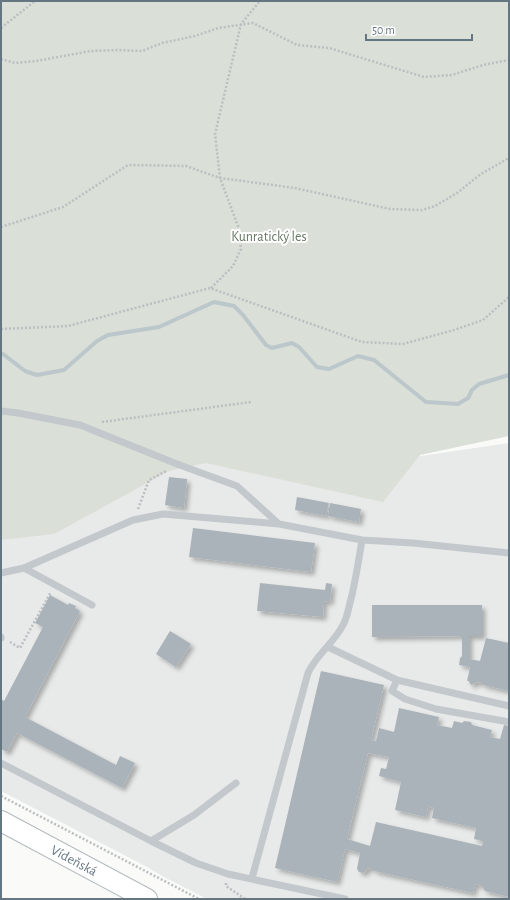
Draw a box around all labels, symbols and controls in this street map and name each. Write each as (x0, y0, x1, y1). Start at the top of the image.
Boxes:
scale bar (366, 16, 472, 42)
text: 50 m (372, 24, 395, 36)
park label: Kunratický les (231, 230, 307, 244)
street label: Vídeňská (48, 843, 100, 879)

